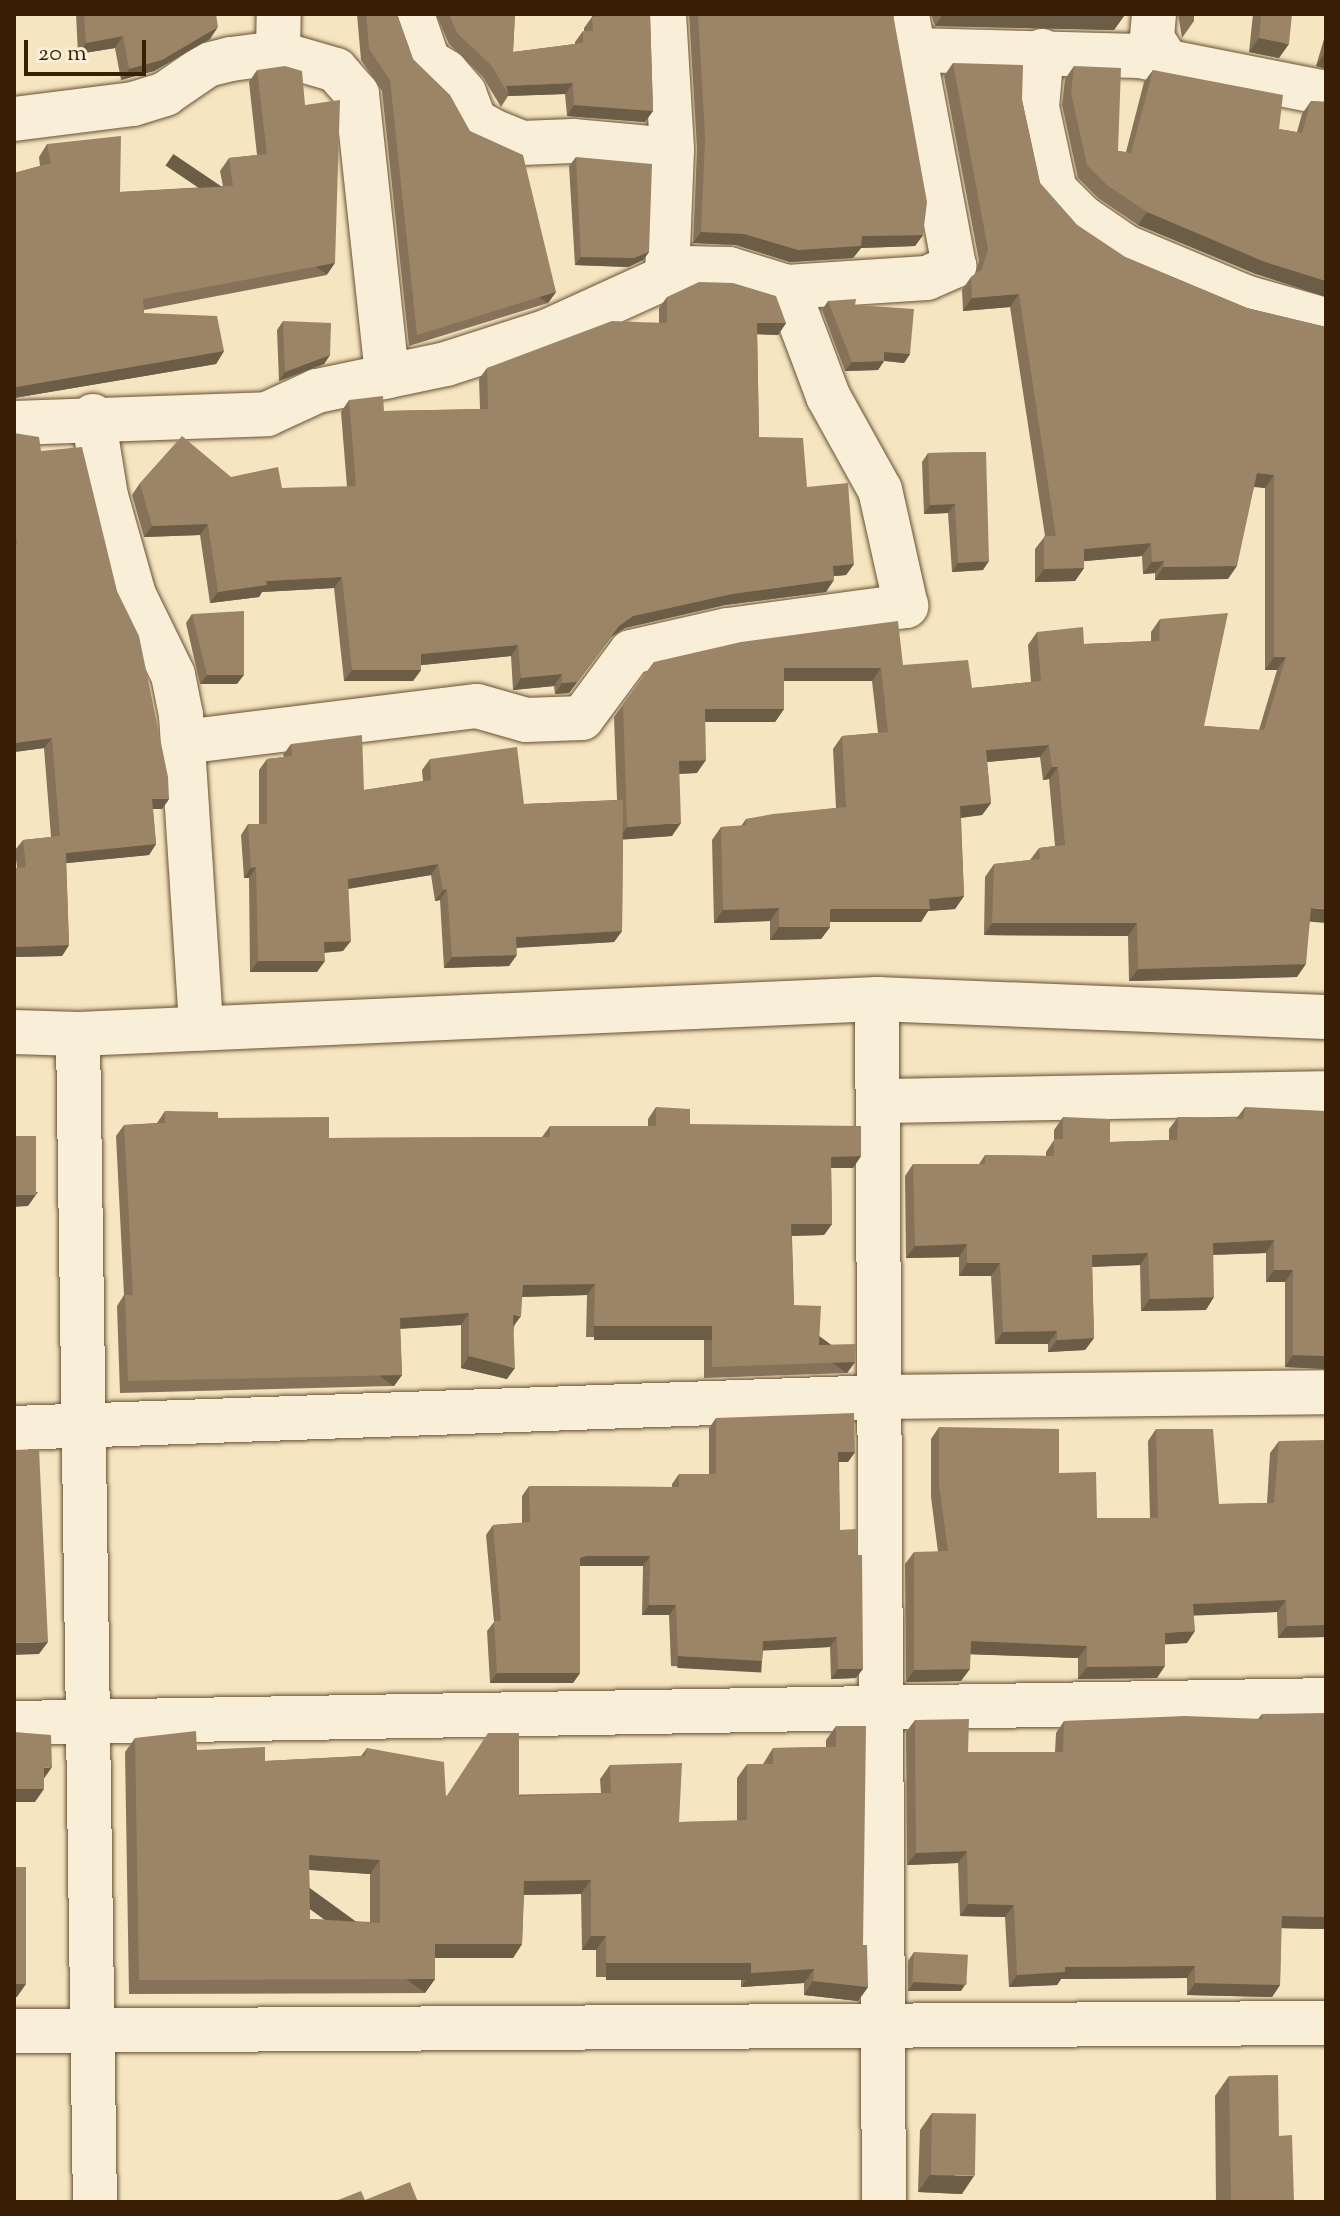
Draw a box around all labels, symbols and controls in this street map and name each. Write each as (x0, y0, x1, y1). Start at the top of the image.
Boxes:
scale bar (28, 24, 150, 74)
text: 20 m (38, 37, 87, 71)

